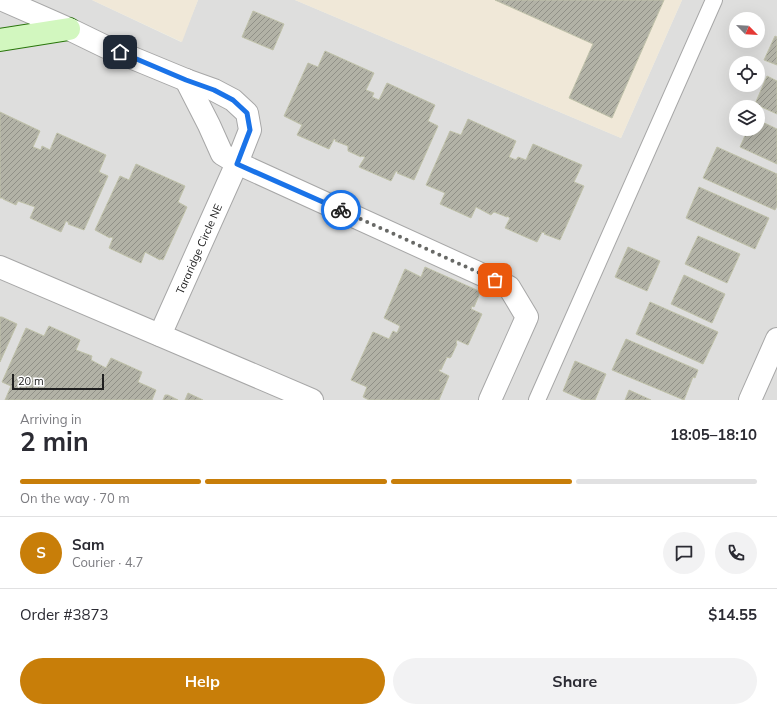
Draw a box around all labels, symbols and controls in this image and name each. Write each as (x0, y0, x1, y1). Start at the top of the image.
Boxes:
north arrow (729, 12, 765, 48)
map controls (729, 12, 765, 136)
pin (103, 35, 137, 69)
icon: home (109, 41, 131, 63)
button: locate (729, 56, 765, 92)
button: layers (729, 100, 765, 136)
courier (321, 190, 361, 230)
icon: bike (330, 199, 352, 221)
street label: Tararidge Circle NE (173, 202, 225, 296)
pin (478, 263, 512, 297)
icon: bag (484, 269, 506, 291)
scale bar (12, 372, 104, 391)
text: 20 m (18, 374, 44, 388)
text: Arriving in (20, 411, 82, 427)
text: 2 min (20, 425, 89, 458)
text: 18:05–18:10 (670, 425, 757, 444)
text: On the way · 70 m (20, 490, 130, 506)
button: chat (663, 532, 705, 574)
button: phone (715, 532, 757, 574)
text: Sam (72, 535, 104, 554)
text: S (36, 543, 46, 562)
text: Courier · 4.7 (72, 554, 143, 570)
text: Order #3873 (20, 605, 108, 624)
text: $14.55 (708, 605, 757, 624)
button: Help (20, 658, 385, 704)
button: Share (393, 658, 757, 704)

